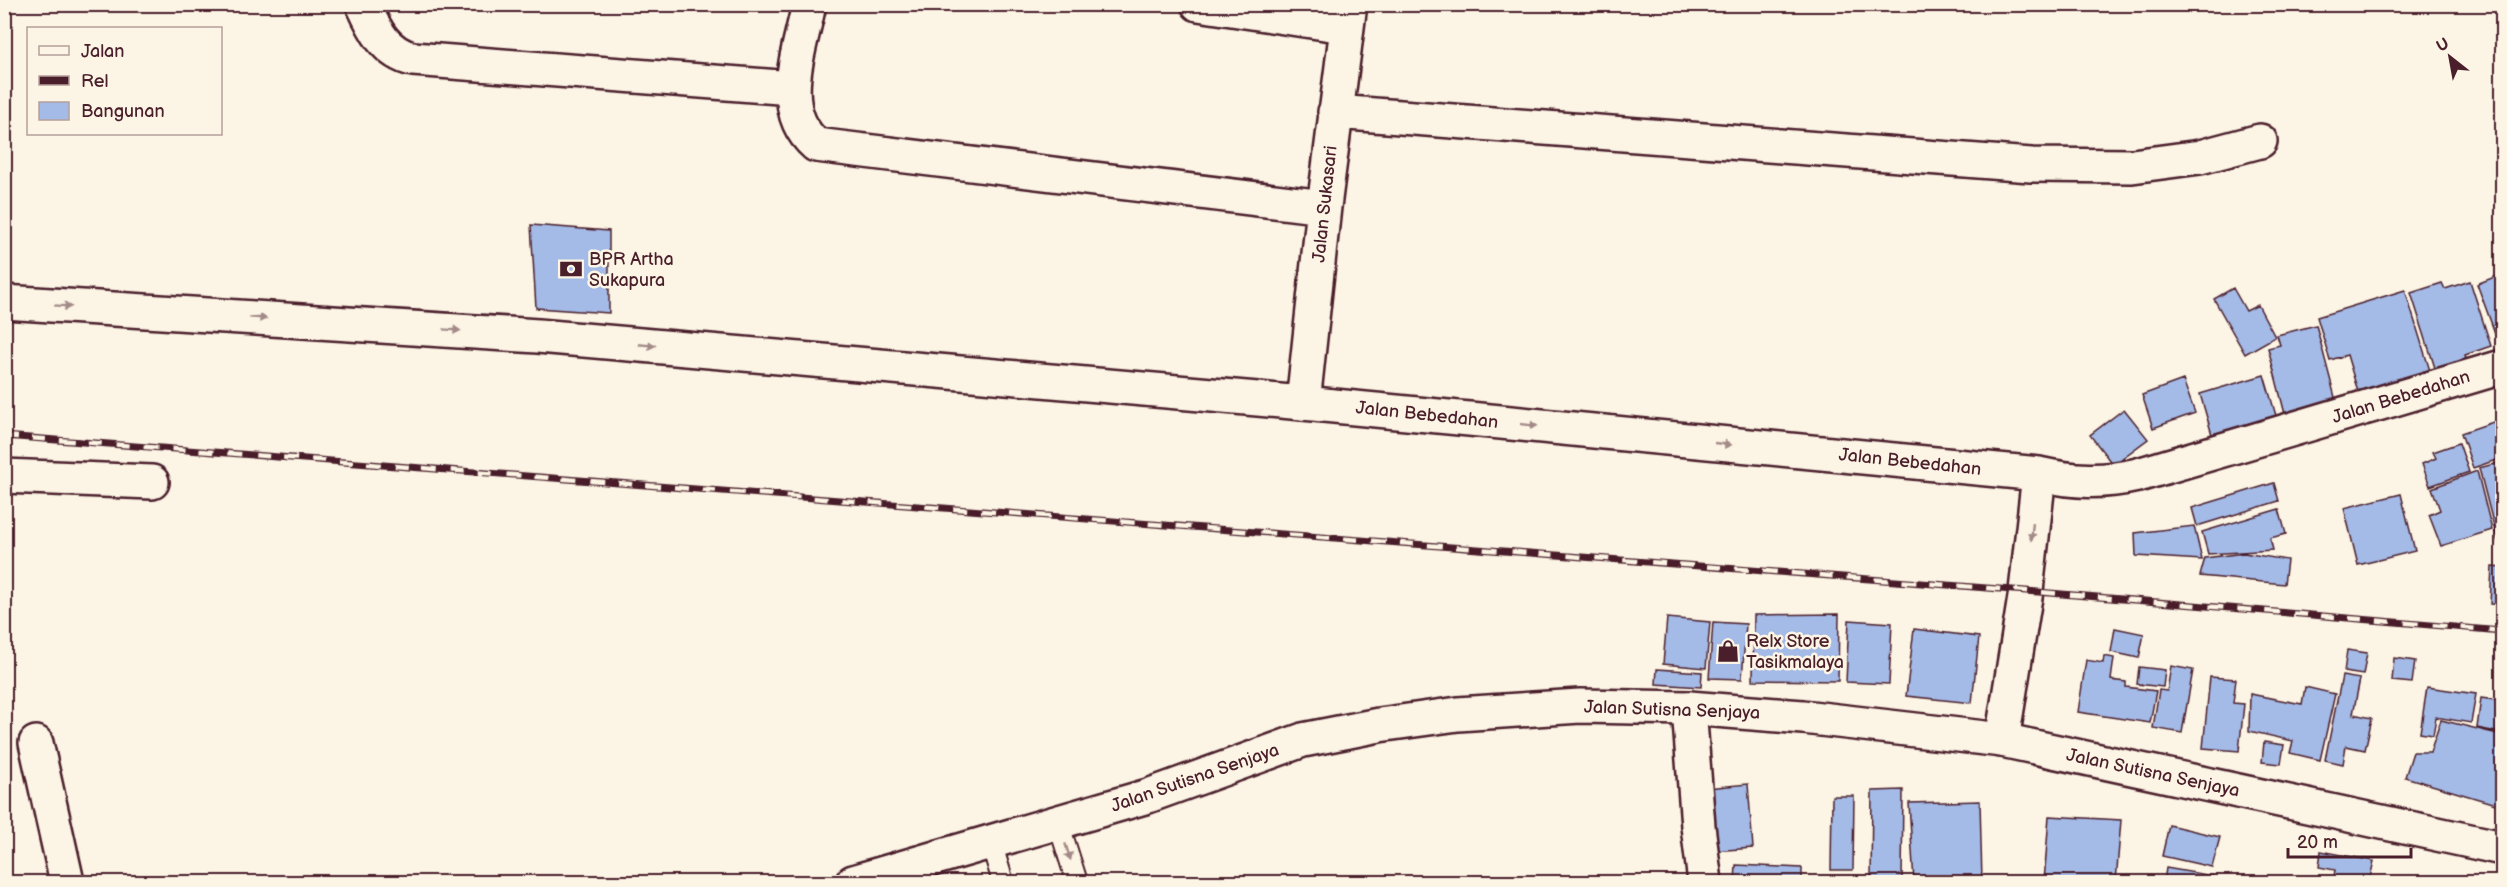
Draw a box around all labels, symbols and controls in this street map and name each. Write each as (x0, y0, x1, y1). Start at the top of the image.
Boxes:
legend (27, 27, 222, 135)
north arrow (2420, 27, 2480, 87)
text: U (2433, 34, 2453, 57)
text: Jalan (81, 41, 124, 62)
text: Rel (81, 71, 109, 92)
text: Bangunan (81, 101, 165, 122)
street label: Jalan Sukasari (1308, 145, 1342, 263)
place label: BPR Artha Sukapura (589, 249, 674, 291)
bank icon: BPR Artha Sukapura (558, 256, 584, 282)
one-way arrow (53, 301, 72, 311)
one-way arrow (248, 314, 267, 323)
one-way arrow (443, 326, 462, 335)
one-way arrow (637, 340, 656, 350)
street label: Jalan Bebedahan (2330, 366, 2472, 428)
street label: Jalan Bebedahan (1355, 397, 1499, 433)
one-way arrow (1519, 420, 1538, 430)
one-way arrow (1713, 439, 1732, 449)
street label: Jalan Bebedahan (1838, 444, 1982, 480)
one-way arrow (2027, 523, 2037, 542)
place label: Relx Store Tasikmalaya (1746, 631, 1844, 673)
shop icon: Relx Store Tasikmalaya (1715, 638, 1741, 664)
street label: Jalan Sutisna Senjaya (1583, 696, 1761, 724)
street label: Jalan Sutisna Senjaya (1108, 739, 1282, 817)
street label: Jalan Sutisna Senjaya (2065, 744, 2241, 802)
scale bar (2288, 821, 2411, 859)
text: 20 m (2297, 832, 2338, 853)
one-way arrow (1064, 843, 1073, 861)

